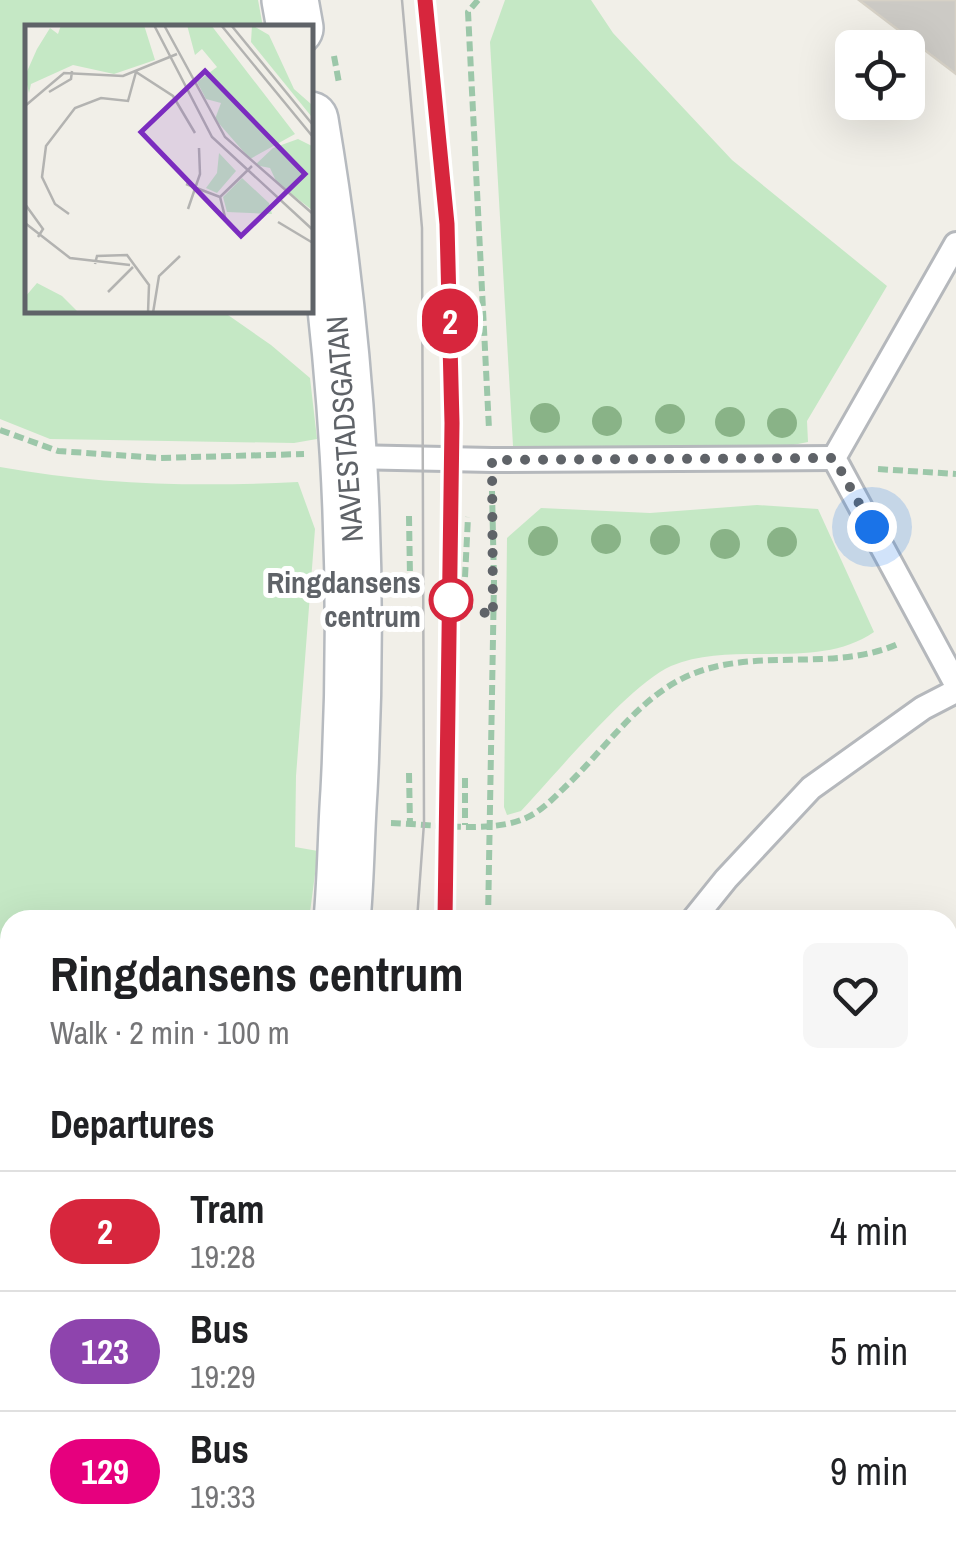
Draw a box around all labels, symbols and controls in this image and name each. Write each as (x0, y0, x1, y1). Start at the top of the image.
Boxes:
inset map (25, 25, 312, 312)
map controls (835, 30, 925, 120)
button: locate (835, 30, 925, 120)
line badge: 2 (418, 288, 482, 354)
text: 2 (442, 298, 458, 345)
street label: NAVESTADSGATAN (316, 315, 372, 543)
your location (847, 502, 897, 552)
place label: Ringdansens centrum (267, 562, 421, 636)
marker: Ringdansens centrum (430, 579, 472, 621)
text: Ringdansens centrum (50, 941, 463, 1006)
button: heart (803, 943, 908, 1048)
text: Walk · 2 min · 100 m (50, 1011, 290, 1054)
text: Departures (50, 1099, 215, 1150)
text: Tram (190, 1184, 264, 1235)
text: 4 min (830, 1206, 908, 1257)
text: 2 (97, 1208, 113, 1255)
text: 19:28 (190, 1235, 256, 1278)
text: Bus (190, 1304, 249, 1355)
text: 5 min (830, 1326, 908, 1377)
text: 123 (81, 1328, 129, 1375)
text: 19:29 (190, 1355, 256, 1398)
text: Bus (190, 1424, 249, 1475)
text: 9 min (830, 1446, 908, 1497)
text: 129 (81, 1448, 129, 1495)
text: 19:33 (190, 1475, 256, 1518)

